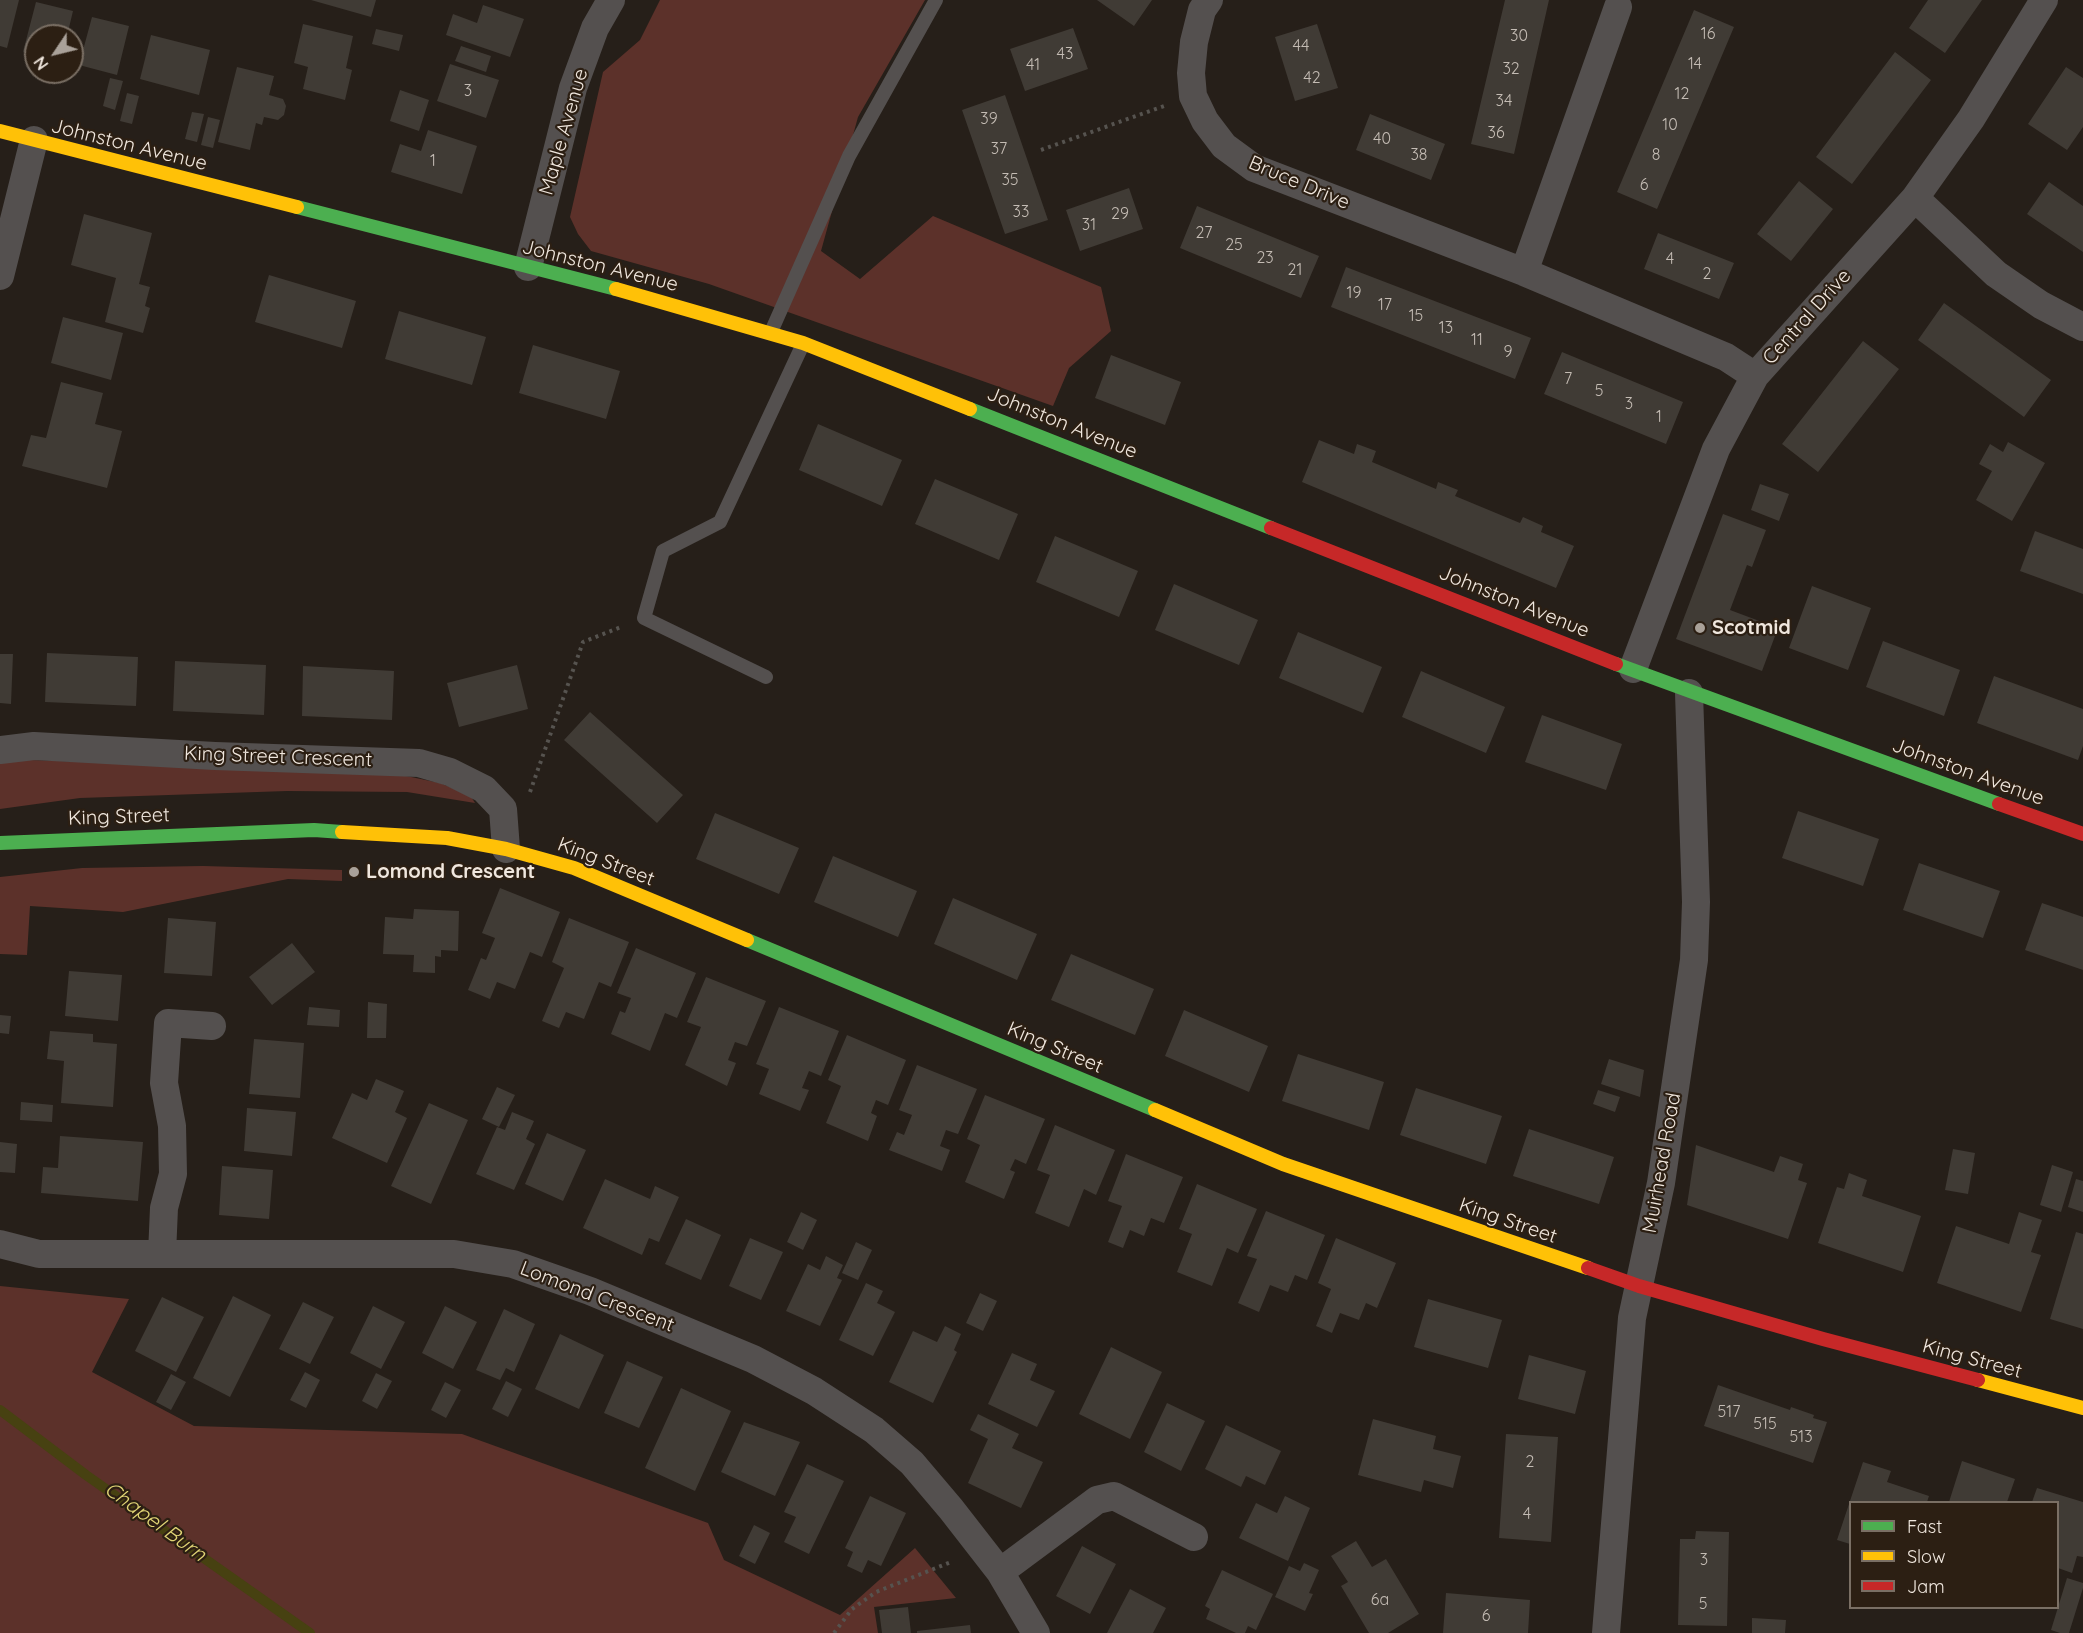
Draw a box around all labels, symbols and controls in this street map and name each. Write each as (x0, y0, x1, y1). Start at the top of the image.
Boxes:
north arrow (24, 24, 84, 84)
house number: 16 (1701, 24, 1715, 44)
house number: 30 (1510, 26, 1528, 46)
house number: 44 (1293, 36, 1309, 56)
house number: 43 (1057, 44, 1073, 64)
text: N (29, 53, 52, 74)
house number: 14 (1688, 54, 1702, 74)
house number: 41 (1026, 55, 1040, 75)
house number: 32 (1502, 59, 1520, 79)
street label: Maple Avenue (535, 66, 593, 198)
house number: 42 (1303, 68, 1321, 88)
house number: 3 (464, 81, 472, 101)
house number: 12 (1675, 84, 1689, 104)
house number: 34 (1496, 91, 1512, 111)
house number: 39 (980, 109, 998, 129)
street label: Johnston Avenue (48, 114, 210, 176)
house number: 10 (1662, 115, 1678, 135)
house number: 36 (1488, 123, 1504, 143)
house number: 40 (1373, 129, 1391, 149)
house number: 37 (991, 139, 1007, 159)
house number: 38 (1410, 145, 1428, 165)
house number: 8 (1652, 145, 1660, 165)
house number: 1 (430, 151, 436, 171)
street label: Bruce Drive (1245, 151, 1353, 215)
house number: 35 (1001, 170, 1019, 190)
house number: 6 (1640, 175, 1648, 195)
house number: 33 (1013, 202, 1029, 222)
house number: 29 (1111, 204, 1129, 224)
house number: 31 (1082, 215, 1096, 235)
house number: 27 (1196, 223, 1212, 243)
street label: Johnston Avenue (519, 235, 681, 297)
house number: 25 (1225, 235, 1243, 255)
house number: 23 (1256, 248, 1274, 268)
house number: 4 (1666, 249, 1674, 269)
house number: 21 (1288, 260, 1302, 280)
house number: 2 (1703, 264, 1711, 284)
street label: Central Drive (1758, 264, 1856, 370)
house number: 19 (1347, 283, 1361, 303)
house number: 17 (1378, 295, 1392, 315)
house number: 15 (1409, 306, 1423, 326)
house number: 13 (1439, 318, 1453, 338)
house number: 11 (1471, 330, 1483, 350)
house number: 9 (1504, 342, 1512, 362)
house number: 7 (1564, 369, 1572, 389)
house number: 5 (1595, 381, 1603, 401)
street label: Johnston Avenue (983, 382, 1141, 464)
house number: 3 (1625, 394, 1633, 414)
house number: 1 (1656, 407, 1662, 427)
street label: Johnston Avenue (1435, 561, 1593, 643)
place label: Scotmid (1712, 616, 1791, 640)
marker: Scotmid (1693, 621, 1707, 635)
street label: Johnston Avenue (1889, 733, 2047, 811)
street label: King Street Crescent (183, 742, 373, 772)
street label: King Street (68, 803, 170, 831)
street label: King Street (554, 833, 658, 891)
place label: Lomond Crescent (366, 860, 535, 884)
marker: Lomond Crescent (347, 865, 361, 879)
street label: King Street (1003, 1017, 1107, 1079)
street label: Muirhead Road (1638, 1091, 1686, 1235)
street label: King Street (1456, 1193, 1560, 1249)
street label: Lomond Crescent (517, 1257, 677, 1337)
street label: King Street (1920, 1334, 2024, 1384)
house number: 517 (1718, 1402, 1740, 1422)
house number: 515 (1753, 1414, 1777, 1434)
house number: 513 (1789, 1427, 1813, 1447)
house number: 2 (1526, 1452, 1534, 1472)
water label: Chapel Burn (99, 1477, 211, 1567)
legend (1849, 1501, 2059, 1609)
house number: 4 (1523, 1504, 1531, 1524)
text: Fast (1907, 1515, 1942, 1538)
text: Slow (1907, 1545, 1945, 1568)
house number: 3 (1700, 1550, 1708, 1570)
text: Jam (1907, 1575, 1945, 1598)
house number: 6a (1371, 1590, 1389, 1610)
house number: 5 (1699, 1594, 1707, 1614)
house number: 6 (1482, 1606, 1490, 1626)

